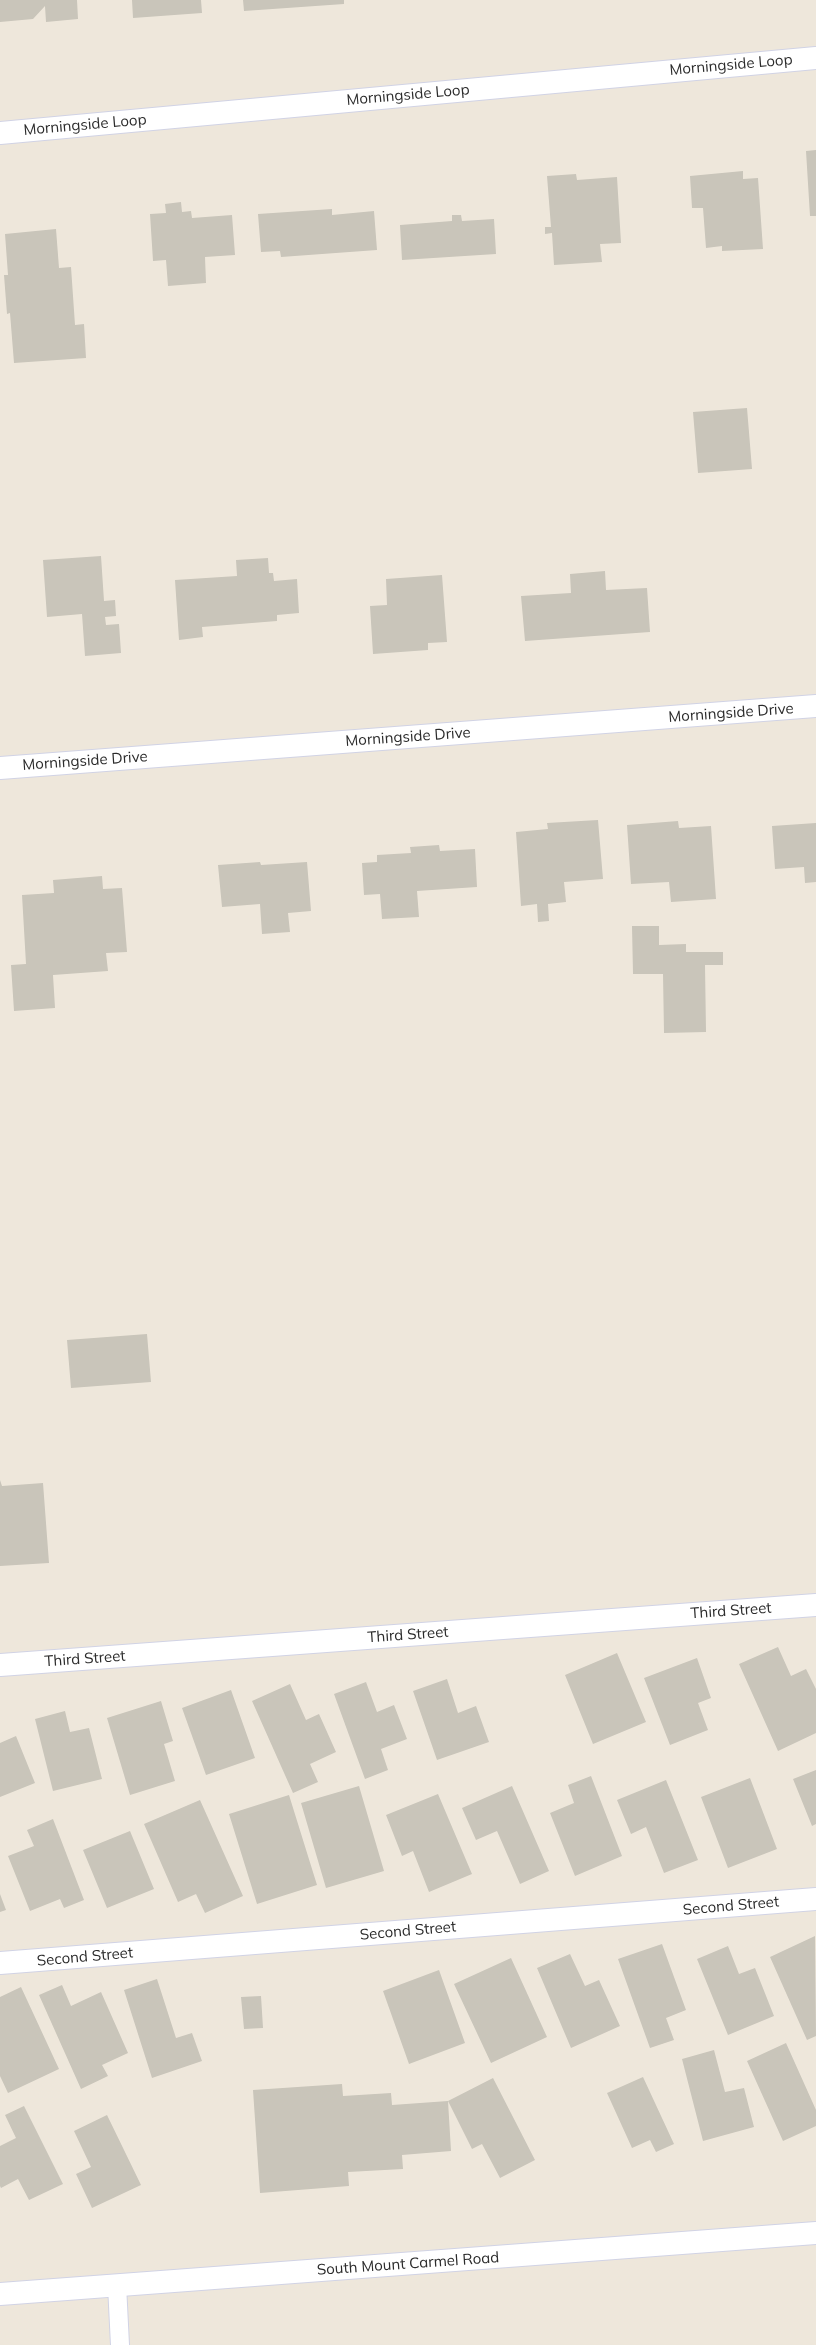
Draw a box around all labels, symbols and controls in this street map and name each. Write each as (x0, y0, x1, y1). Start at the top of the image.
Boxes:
street label: Morningside Loop (669, 51, 793, 79)
street label: Morningside Loop (346, 81, 470, 109)
street label: Morningside Loop (23, 111, 147, 139)
street label: Morningside Drive (668, 700, 794, 726)
street label: Morningside Drive (345, 724, 471, 750)
street label: Morningside Drive (22, 748, 148, 774)
street label: Third Street (690, 1599, 772, 1623)
street label: Third Street (367, 1623, 449, 1647)
street label: Third Street (44, 1647, 126, 1671)
street label: Second Street (682, 1893, 780, 1919)
street label: Second Street (359, 1918, 457, 1944)
street label: Second Street (36, 1944, 134, 1970)
street label: South Mount Carmel Road (316, 2249, 500, 2279)

